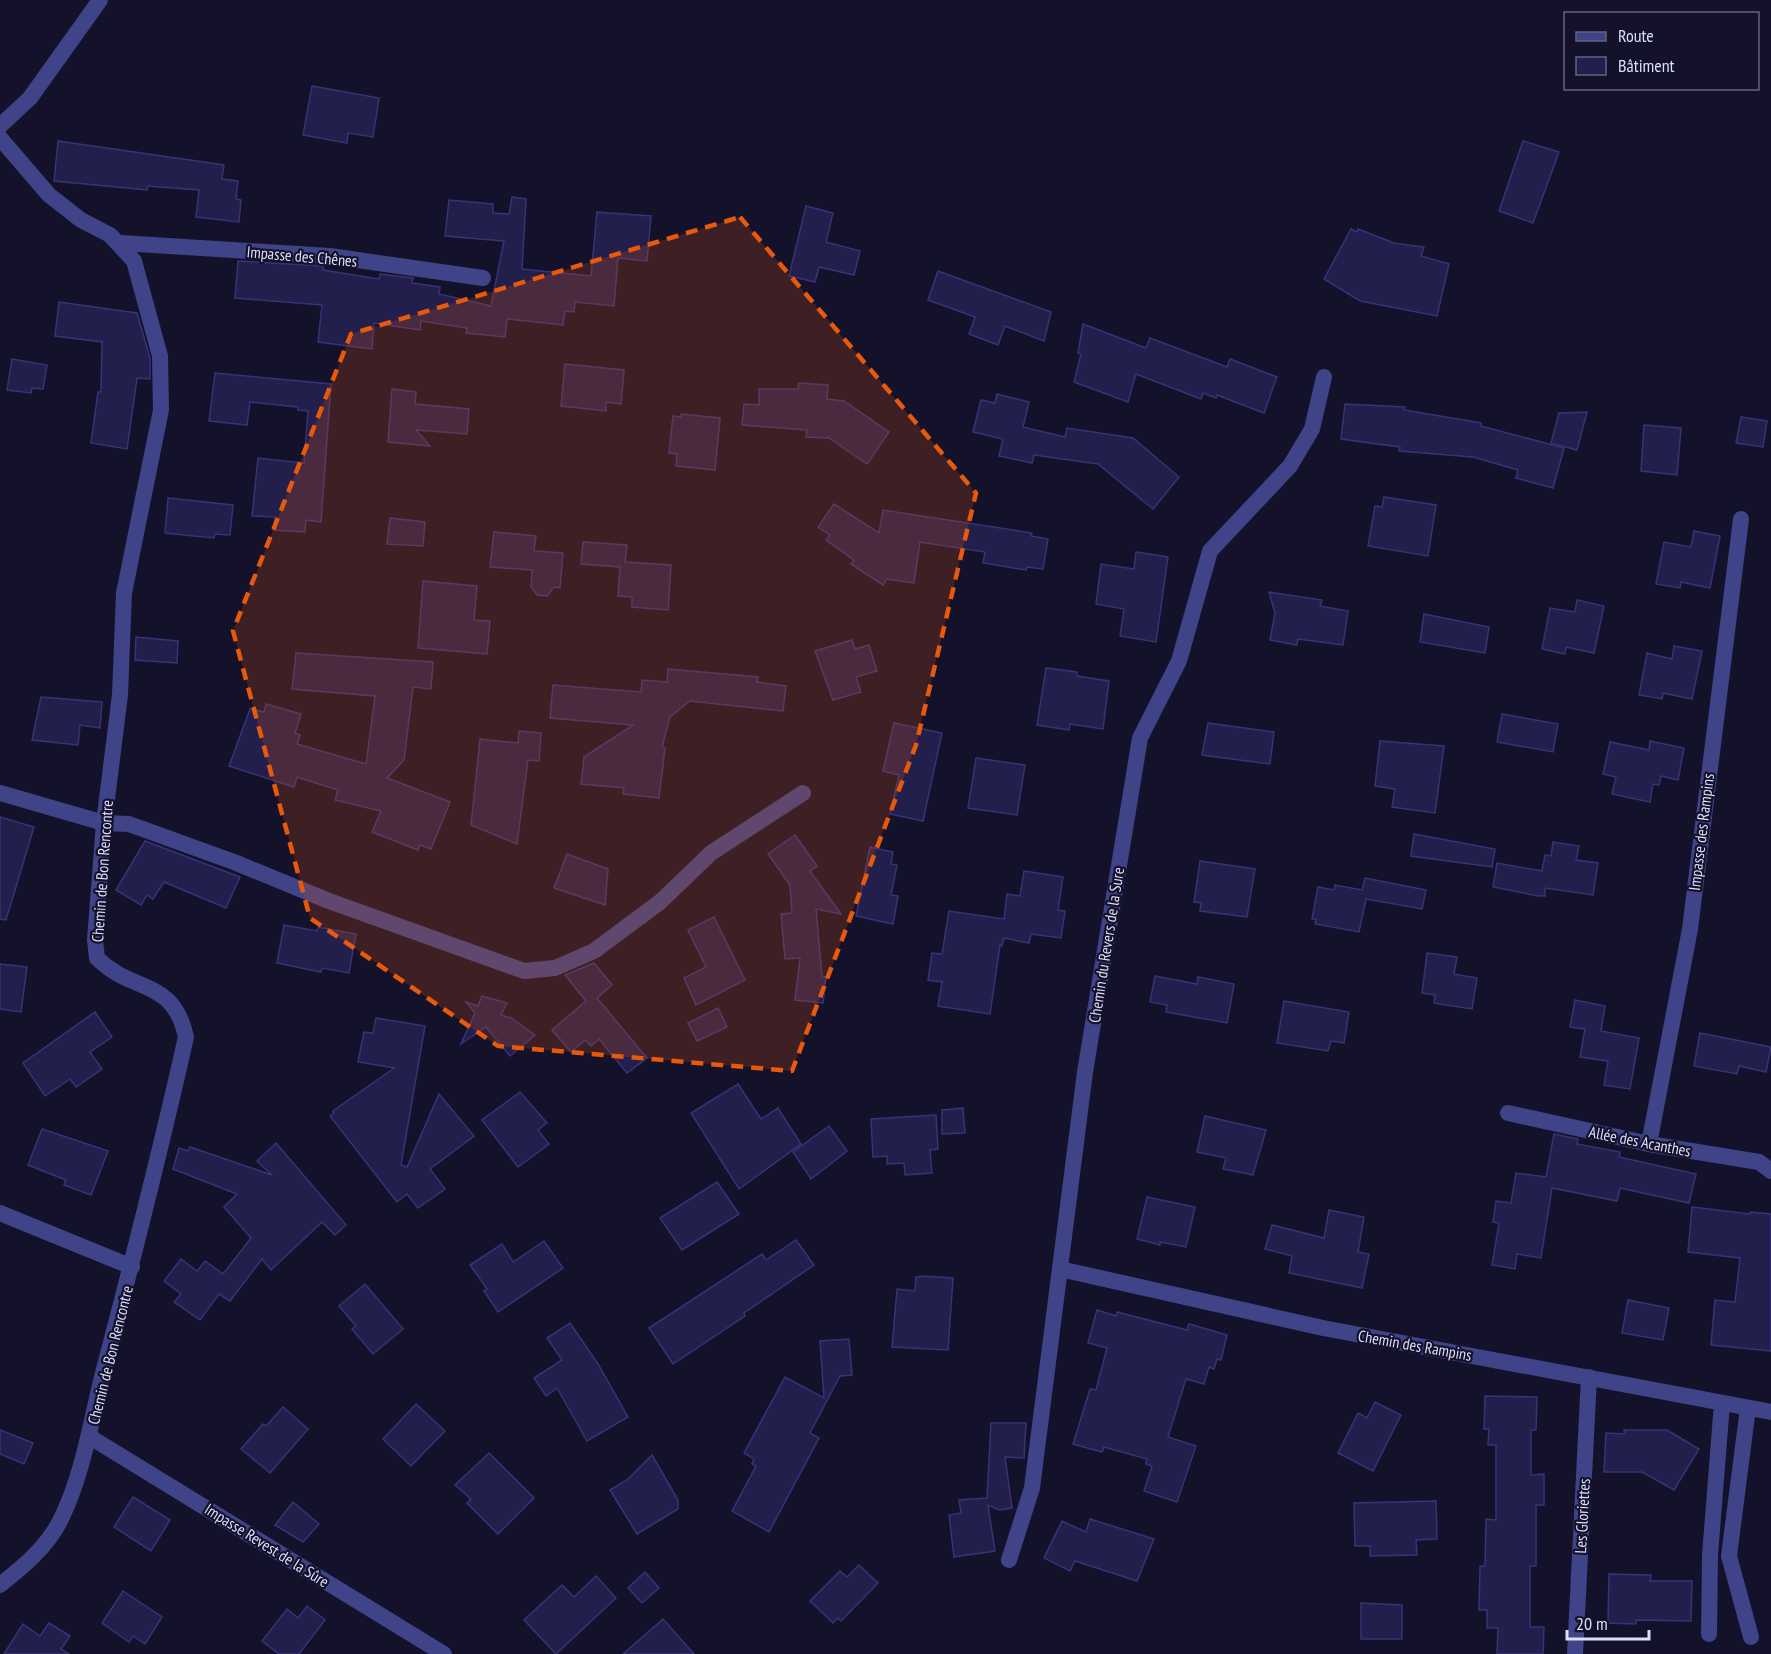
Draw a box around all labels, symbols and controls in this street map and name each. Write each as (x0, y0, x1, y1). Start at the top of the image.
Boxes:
legend (1564, 12, 1759, 90)
text: Route (1618, 24, 1654, 47)
text: Bâtiment (1618, 54, 1675, 77)
street label: Impasse des Chênes (246, 241, 358, 271)
street label: Impasse des Rampins (1684, 772, 1718, 892)
street label: Chemin de Bon Rencontre (87, 799, 117, 943)
street label: Chemin du Revers de la Sure (1084, 866, 1128, 1024)
street label: Allée des Acanthes (1587, 1121, 1693, 1161)
street label: Chemin de Bon Rencontre (83, 1283, 137, 1427)
street label: Chemin des Rampins (1357, 1325, 1473, 1365)
street label: Les Gloriettes (1570, 1478, 1594, 1554)
street label: Impasse Revest de la Sûre (201, 1499, 333, 1591)
scale bar (1567, 1603, 1650, 1641)
text: 20 m (1576, 1612, 1608, 1635)

